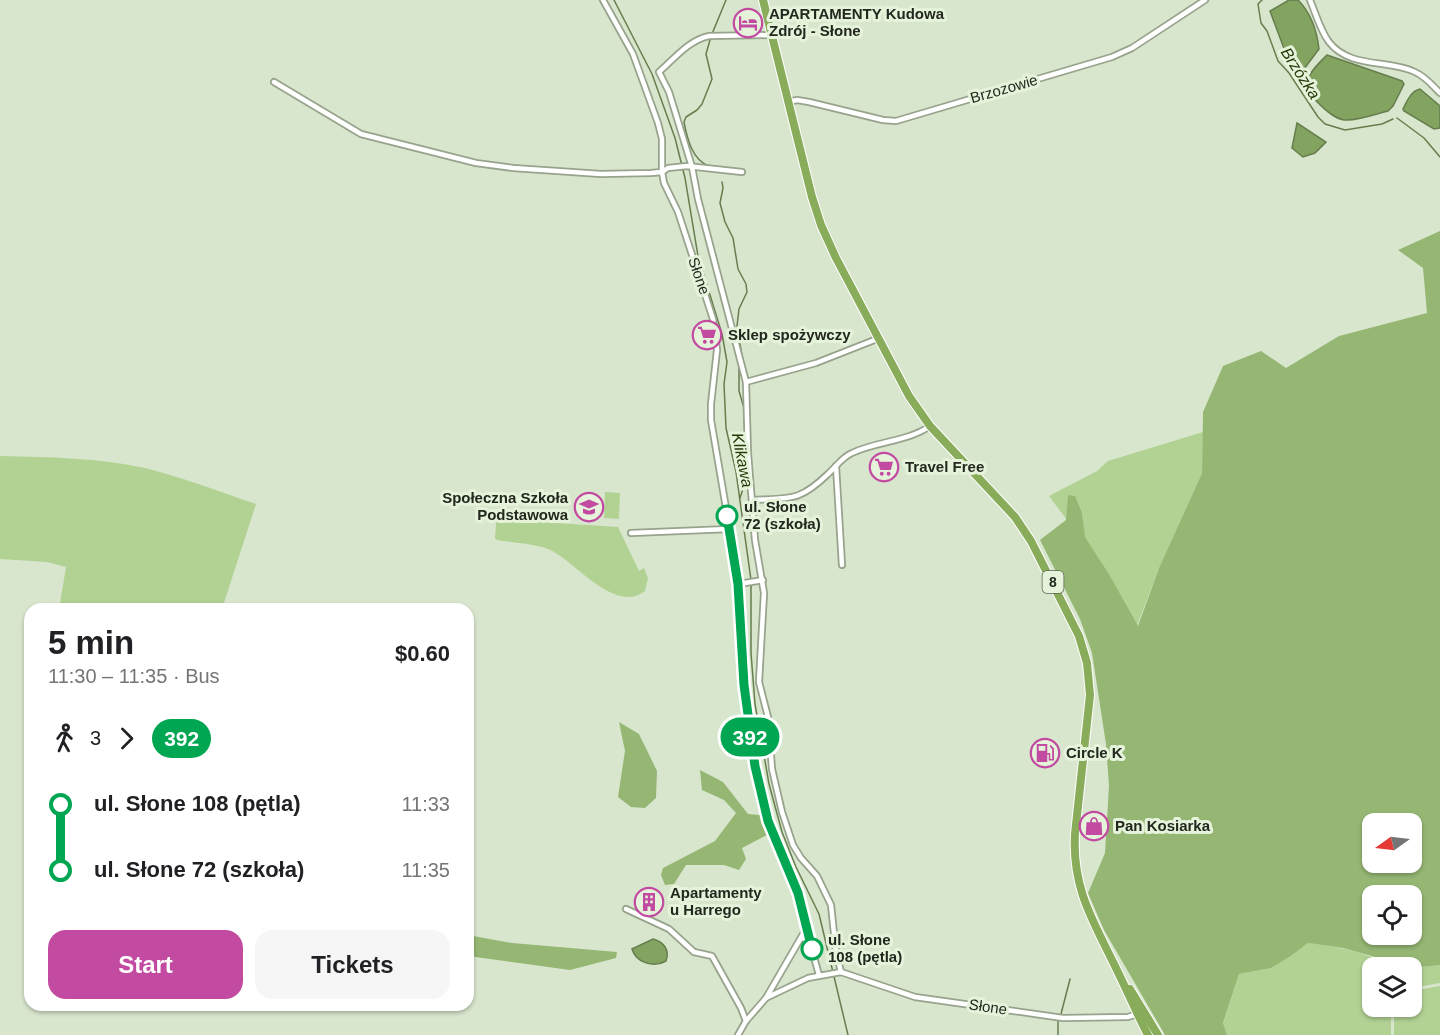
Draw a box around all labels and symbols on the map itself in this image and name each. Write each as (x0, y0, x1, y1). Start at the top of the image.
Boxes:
place label: APARTAMENTY Kudowa Zdrój - Słone (769, 5, 945, 39)
hotel icon: APARTAMENTY Kudowa Zdrój - Słone (732, 7, 764, 39)
water label: Brzózka (1278, 44, 1324, 102)
street label: Brzozowie (968, 71, 1039, 106)
street label: Słone (685, 255, 714, 297)
supermarket icon: Sklep spożywczy (691, 319, 723, 351)
place label: Sklep spożywczy (728, 326, 851, 343)
water label: Klikawa (729, 431, 756, 489)
supermarket icon: Travel Free (868, 451, 900, 483)
place label: Travel Free (905, 458, 984, 475)
place label: Społeczna Szkoła Podstawowa (442, 489, 569, 523)
school or university icon: Społeczna Szkoła Podstawowa (573, 491, 605, 523)
place label: ul. Słone 72 (szkoła) (744, 498, 821, 532)
marker: ul. Słone 72 (szkoła) (716, 505, 738, 527)
road number: 8 (1042, 571, 1064, 593)
line badge: 392 (716, 718, 784, 756)
fuel station icon: Circle K (1029, 737, 1061, 769)
place label: Circle K (1066, 744, 1123, 761)
shop icon: Pan Kosiarka (1078, 810, 1110, 842)
north arrow (1362, 813, 1422, 873)
place label: Pan Kosiarka (1115, 817, 1211, 834)
place label: Apartamenty u Harrego (670, 884, 762, 918)
building icon: Apartamenty u Harrego (633, 886, 665, 918)
place label: ul. Słone 108 (pętla) (828, 931, 902, 965)
marker: ul. Słone 108 (pętla) (801, 938, 823, 960)
street label: Słone (968, 995, 1008, 1018)

